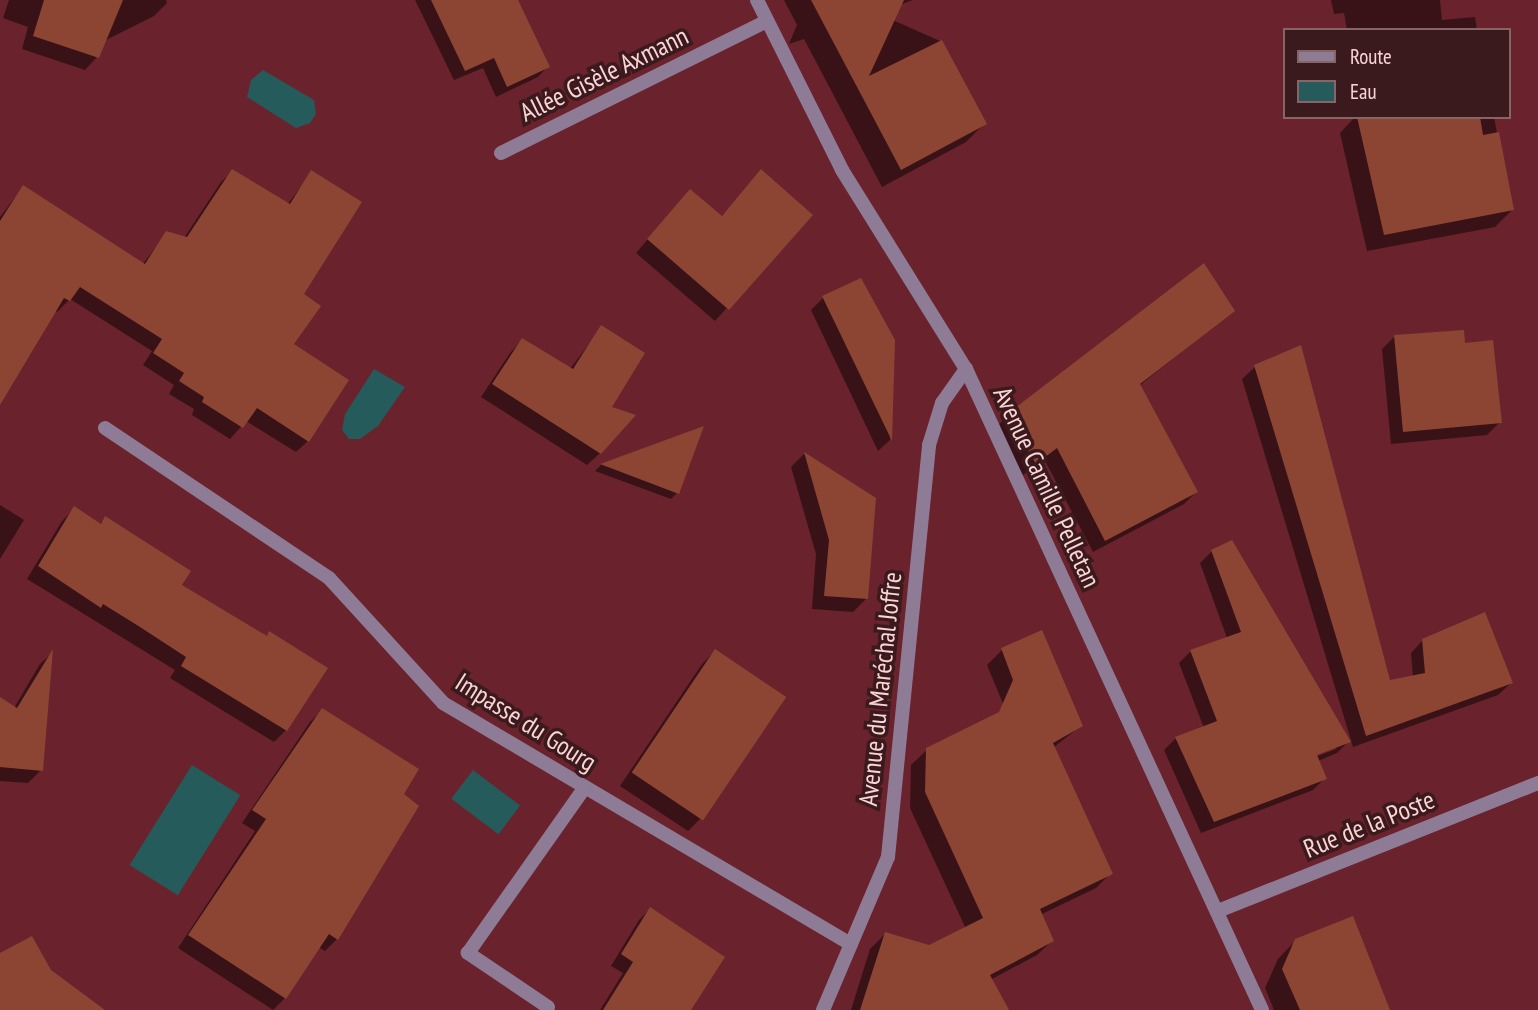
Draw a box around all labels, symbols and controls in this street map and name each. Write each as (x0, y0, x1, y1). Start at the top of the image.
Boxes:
street label: Allée Gisèle Axmann (515, 20, 693, 128)
legend (1282, 28, 1510, 119)
text: Route (1350, 43, 1392, 70)
text: Eau (1350, 78, 1377, 105)
street label: Avenue Camille Pelletan (987, 382, 1107, 592)
street label: Avenue du Maréchal Joffre (852, 570, 908, 808)
street label: Impasse du Gourg (450, 666, 602, 778)
street label: Rue de la Poste (1299, 784, 1439, 864)

